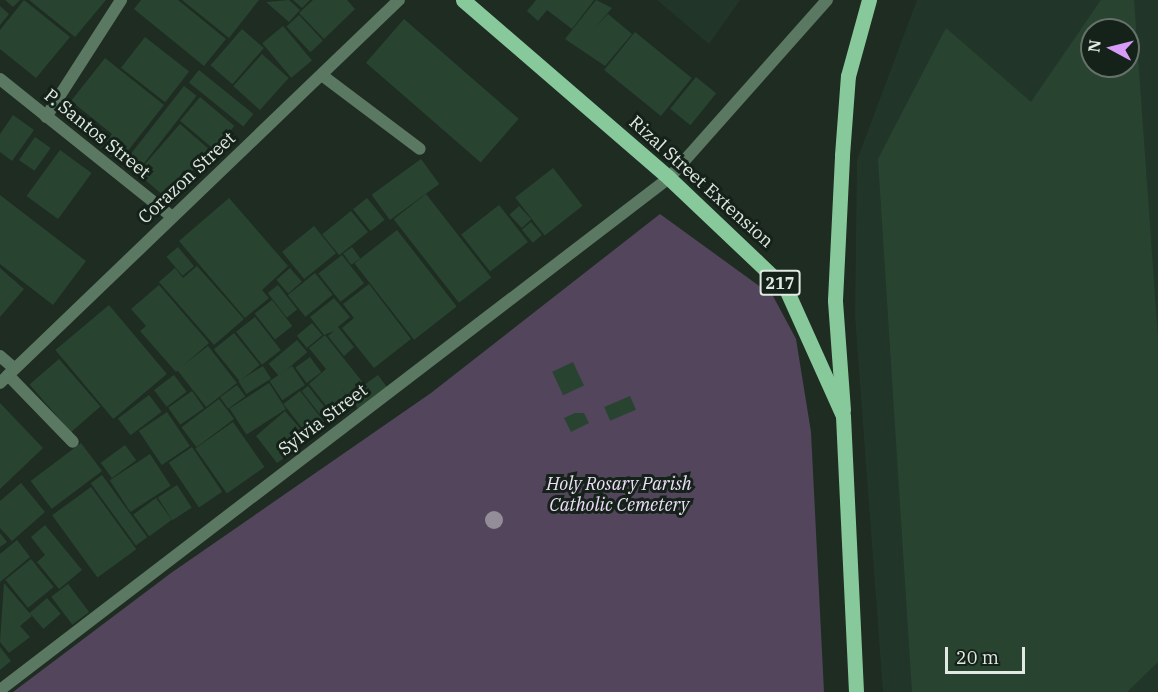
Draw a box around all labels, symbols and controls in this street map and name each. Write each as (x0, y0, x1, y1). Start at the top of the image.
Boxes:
north arrow (1080, 18, 1140, 78)
text: N (1083, 39, 1105, 54)
street label: P. Santos Street (40, 85, 154, 183)
street label: Rizal Street Extension (625, 112, 777, 252)
street label: Corazon Street (134, 128, 240, 228)
road number: 217 (759, 270, 801, 296)
street label: Sylvia Street (274, 380, 372, 460)
park label: Holy Rosary Parish Catholic Cemetery (546, 474, 692, 516)
scale bar (948, 635, 1028, 673)
text: 20 m (956, 646, 999, 669)

